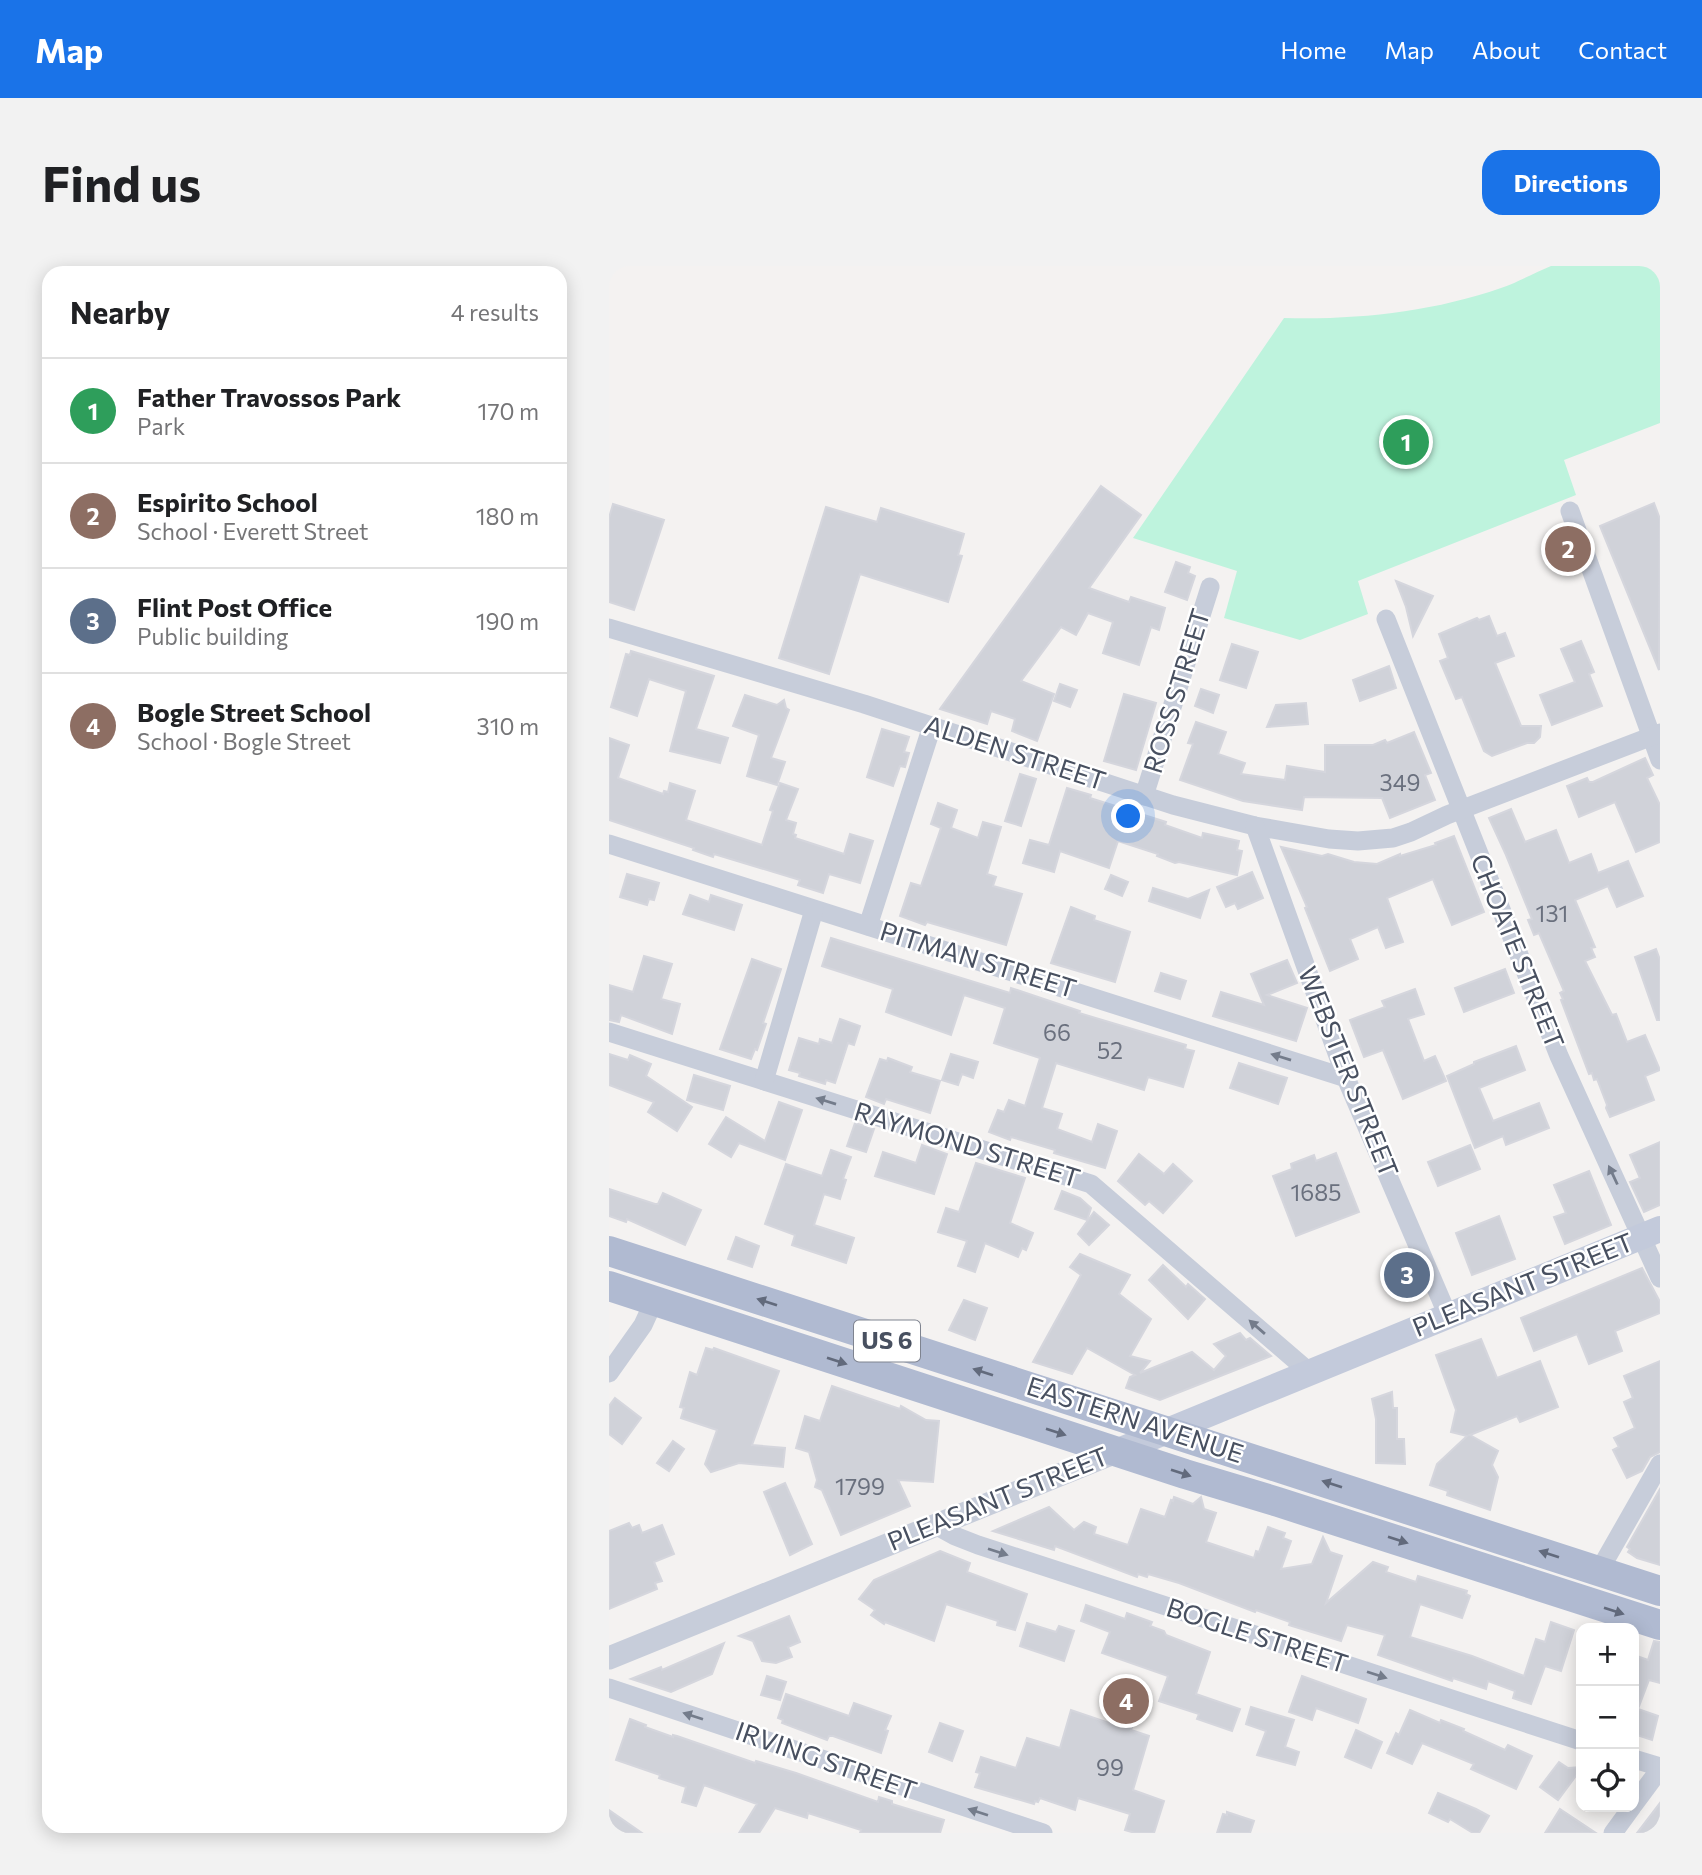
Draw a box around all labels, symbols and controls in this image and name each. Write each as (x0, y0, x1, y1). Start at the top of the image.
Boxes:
text: Map (35, 29, 103, 70)
text: Home (1281, 35, 1347, 64)
text: Map (1385, 35, 1434, 64)
text: About (1472, 35, 1540, 64)
text: Contact (1578, 35, 1667, 64)
button: Directions (1482, 150, 1660, 215)
text: Find us (42, 152, 201, 212)
text: Nearby (70, 293, 170, 330)
text: 4 results (451, 298, 539, 326)
text: Father Travossos Park (137, 381, 401, 412)
text: 1 (88, 397, 98, 425)
text: 170 m (478, 397, 539, 425)
text: Park (137, 412, 185, 440)
pin: 1 (1383, 416, 1429, 468)
text: Espirito School (137, 486, 318, 517)
text: 2 (86, 502, 100, 530)
text: 180 m (476, 502, 539, 530)
text: School · Everett Street (137, 517, 368, 545)
pin: 2 (1545, 523, 1591, 575)
text: Flint Post Office (137, 591, 332, 622)
street label: ROSS STREET (1136, 605, 1215, 777)
text: 3 (86, 607, 100, 635)
text: 190 m (476, 607, 539, 635)
text: Public building (137, 622, 288, 650)
text: Bogle Street School (137, 696, 371, 727)
street label: ALDEN STREET (921, 708, 1110, 795)
text: 4 (86, 712, 100, 740)
text: 310 m (477, 712, 539, 740)
text: School · Bogle Street (137, 727, 351, 755)
house number: 349 (1380, 768, 1420, 796)
your location (1111, 799, 1145, 833)
street label: CHOATE STREET (1465, 849, 1572, 1052)
house number: 131 (1536, 899, 1568, 927)
street label: PITMAN STREET (877, 914, 1080, 1003)
street label: WEBSTER STREET (1293, 961, 1406, 1181)
house number: 66 (1043, 1018, 1071, 1046)
house number: 52 (1097, 1036, 1123, 1064)
one-way arrow (1271, 1052, 1292, 1062)
street label: RAYMOND STREET (851, 1094, 1084, 1193)
one-way arrow (815, 1095, 836, 1105)
one-way arrow (1608, 1165, 1619, 1185)
house number: 1685 (1291, 1178, 1341, 1206)
street label: PLEASANT STREET (1407, 1225, 1637, 1342)
pin: 3 (1384, 1249, 1430, 1301)
one-way arrow (756, 1296, 777, 1307)
one-way arrow (1248, 1320, 1265, 1335)
road number: US 6 (854, 1321, 920, 1362)
one-way arrow (827, 1356, 848, 1367)
one-way arrow (973, 1366, 994, 1377)
street label: EASTERN AVENUE (1023, 1369, 1248, 1468)
one-way arrow (1046, 1428, 1067, 1438)
street label: PLEASANT STREET (882, 1439, 1112, 1556)
one-way arrow (1170, 1468, 1191, 1479)
house number: 1799 (835, 1472, 885, 1500)
one-way arrow (1322, 1478, 1343, 1489)
one-way arrow (1388, 1536, 1409, 1546)
one-way arrow (987, 1547, 1008, 1557)
one-way arrow (1538, 1549, 1559, 1559)
street label: BOGLE STREET (1163, 1591, 1352, 1679)
one-way arrow (1604, 1606, 1625, 1616)
map controls (1576, 1623, 1639, 1812)
button: + (1576, 1623, 1639, 1686)
one-way arrow (1367, 1670, 1388, 1681)
pin: 4 (1103, 1675, 1149, 1727)
button: − (1576, 1686, 1639, 1749)
one-way arrow (682, 1710, 703, 1721)
street label: IRVING STREET (732, 1714, 921, 1805)
button: locate (1576, 1749, 1639, 1812)
house number: 99 (1096, 1753, 1124, 1781)
one-way arrow (967, 1807, 988, 1817)

